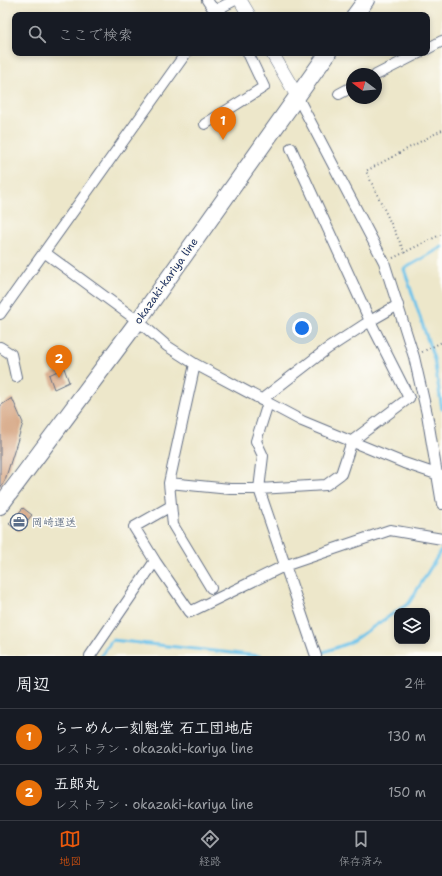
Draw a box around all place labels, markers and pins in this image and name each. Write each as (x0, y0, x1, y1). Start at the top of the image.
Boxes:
pin: 1 (210, 107, 236, 140)
pin: 2 (46, 345, 72, 378)
office icon: 岡崎運送 (9, 512, 29, 532)
place label: 岡崎運送 (32, 515, 76, 530)

